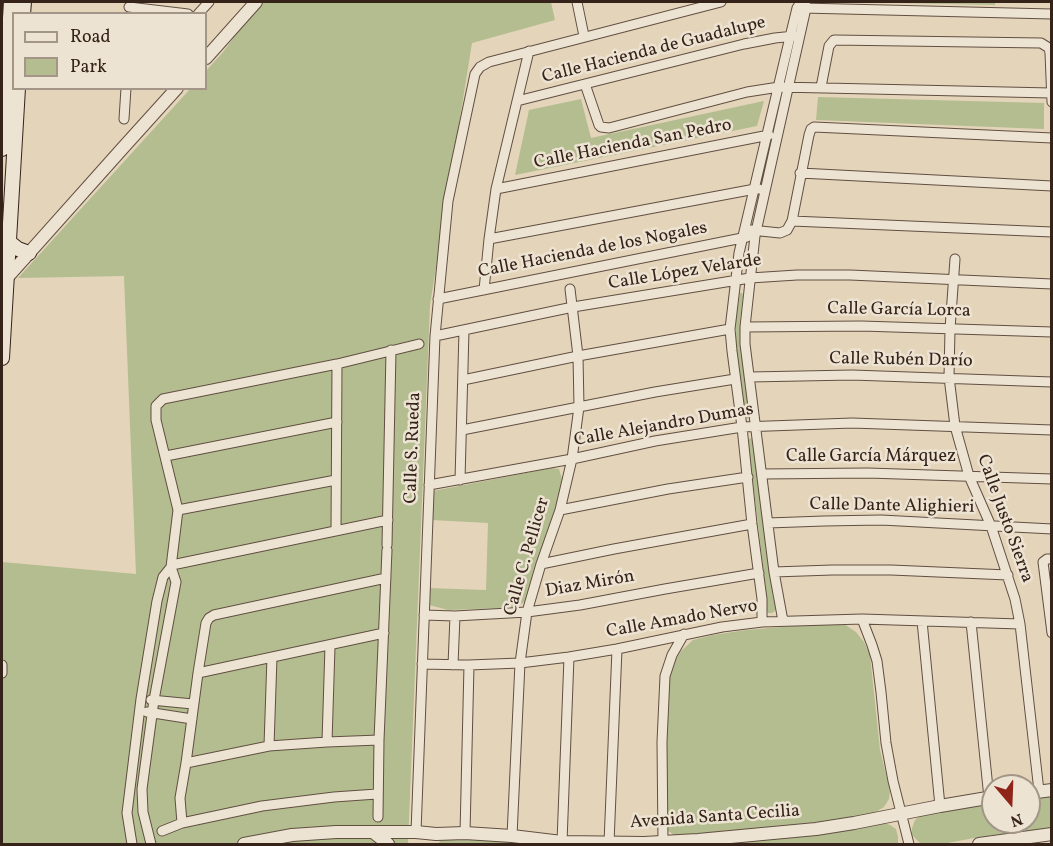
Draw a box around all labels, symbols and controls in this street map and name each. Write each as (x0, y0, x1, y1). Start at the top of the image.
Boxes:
legend (12, 12, 207, 90)
street label: Calle Hacienda de Guadalupe (540, 13, 768, 89)
text: Road (70, 25, 111, 50)
text: Park (70, 55, 107, 80)
street label: Calle Hacienda San Pedro (532, 115, 734, 175)
street label: Calle Hacienda de los Nogales (477, 218, 709, 284)
street label: Calle López Velarde (607, 250, 763, 296)
street label: Calle García Lorca (827, 299, 971, 323)
street label: Calle Rubén Darío (829, 349, 973, 373)
street label: Calle S. Rueda (401, 392, 427, 504)
street label: Calle Alejandro Dumas (573, 400, 755, 452)
street label: Calle García Márquez (786, 447, 956, 469)
street label: Calle Justo Sierra (971, 452, 1037, 586)
street label: Calle C. Pellicer (501, 495, 555, 619)
street label: Calle Dante Alighieri (809, 495, 975, 519)
street label: Diaz Mirón (544, 567, 636, 603)
street label: Calle Amado Nervo (605, 596, 759, 644)
north arrow (981, 774, 1041, 834)
street label: Avenida Santa Cecilia (629, 801, 801, 835)
text: N (1007, 807, 1025, 831)

